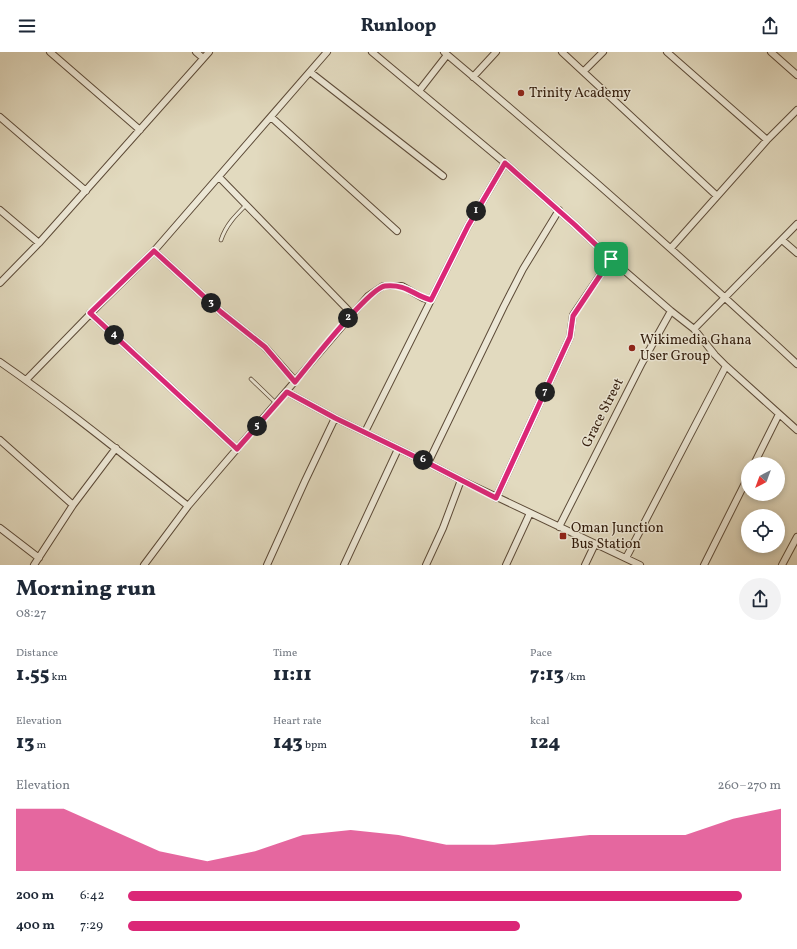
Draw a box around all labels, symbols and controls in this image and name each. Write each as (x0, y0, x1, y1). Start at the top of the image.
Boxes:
text: Runloop (361, 14, 436, 39)
icon: menu (16, 15, 38, 37)
icon: share (759, 15, 781, 37)
place label: Trinity Academy (529, 84, 631, 103)
marker: Trinity Academy (516, 88, 526, 98)
pin: 1 (466, 201, 486, 221)
text: 1 (474, 203, 478, 218)
pin (594, 242, 628, 276)
icon: arrive (600, 248, 622, 270)
pin: 3 (201, 293, 221, 313)
text: 3 (208, 295, 214, 310)
pin: 2 (338, 308, 358, 328)
text: 2 (345, 310, 351, 325)
pin: 4 (104, 325, 124, 345)
text: 4 (111, 327, 117, 342)
place label: Wikimedia Ghana User Group (640, 331, 751, 366)
marker: Wikimedia Ghana User Group (627, 343, 637, 353)
street label: Grace Street (577, 375, 629, 451)
pin: 7 (535, 382, 555, 402)
text: 7 (542, 384, 548, 399)
pin: 5 (247, 416, 267, 436)
text: 5 (254, 418, 260, 433)
pin: 6 (413, 450, 433, 470)
text: 6 (420, 452, 426, 467)
north arrow (741, 457, 785, 501)
map controls (741, 457, 785, 553)
button: locate (741, 509, 785, 553)
place label: Oman Junction Bus Station (571, 519, 664, 554)
marker: Oman Junction Bus Station (558, 531, 568, 541)
text: Morning run (16, 574, 156, 605)
button: share (739, 578, 781, 620)
text: 08:27 (16, 605, 46, 623)
text: Distance (16, 646, 58, 661)
text: Time (273, 646, 297, 661)
text: Pace (530, 646, 552, 661)
text: 1.55 (16, 661, 49, 689)
text: 11:11 (273, 661, 312, 689)
text: 7:13 (530, 661, 564, 689)
text: km (49, 670, 67, 685)
text: /km (564, 670, 586, 685)
text: Elevation (16, 714, 62, 729)
text: Heart rate (273, 714, 322, 729)
text: kcal (530, 714, 550, 729)
text: 13 (16, 729, 34, 757)
text: 143 (273, 729, 303, 757)
text: 124 (530, 729, 560, 757)
text: m (34, 738, 46, 753)
text: bpm (303, 738, 327, 753)
text: Elevation (16, 777, 70, 795)
text: 260–270 m (718, 777, 781, 795)
text: 200 m (16, 887, 54, 905)
text: 6:42 (80, 887, 104, 905)
text: 400 m (16, 917, 55, 935)
text: 7:29 (80, 917, 103, 935)

